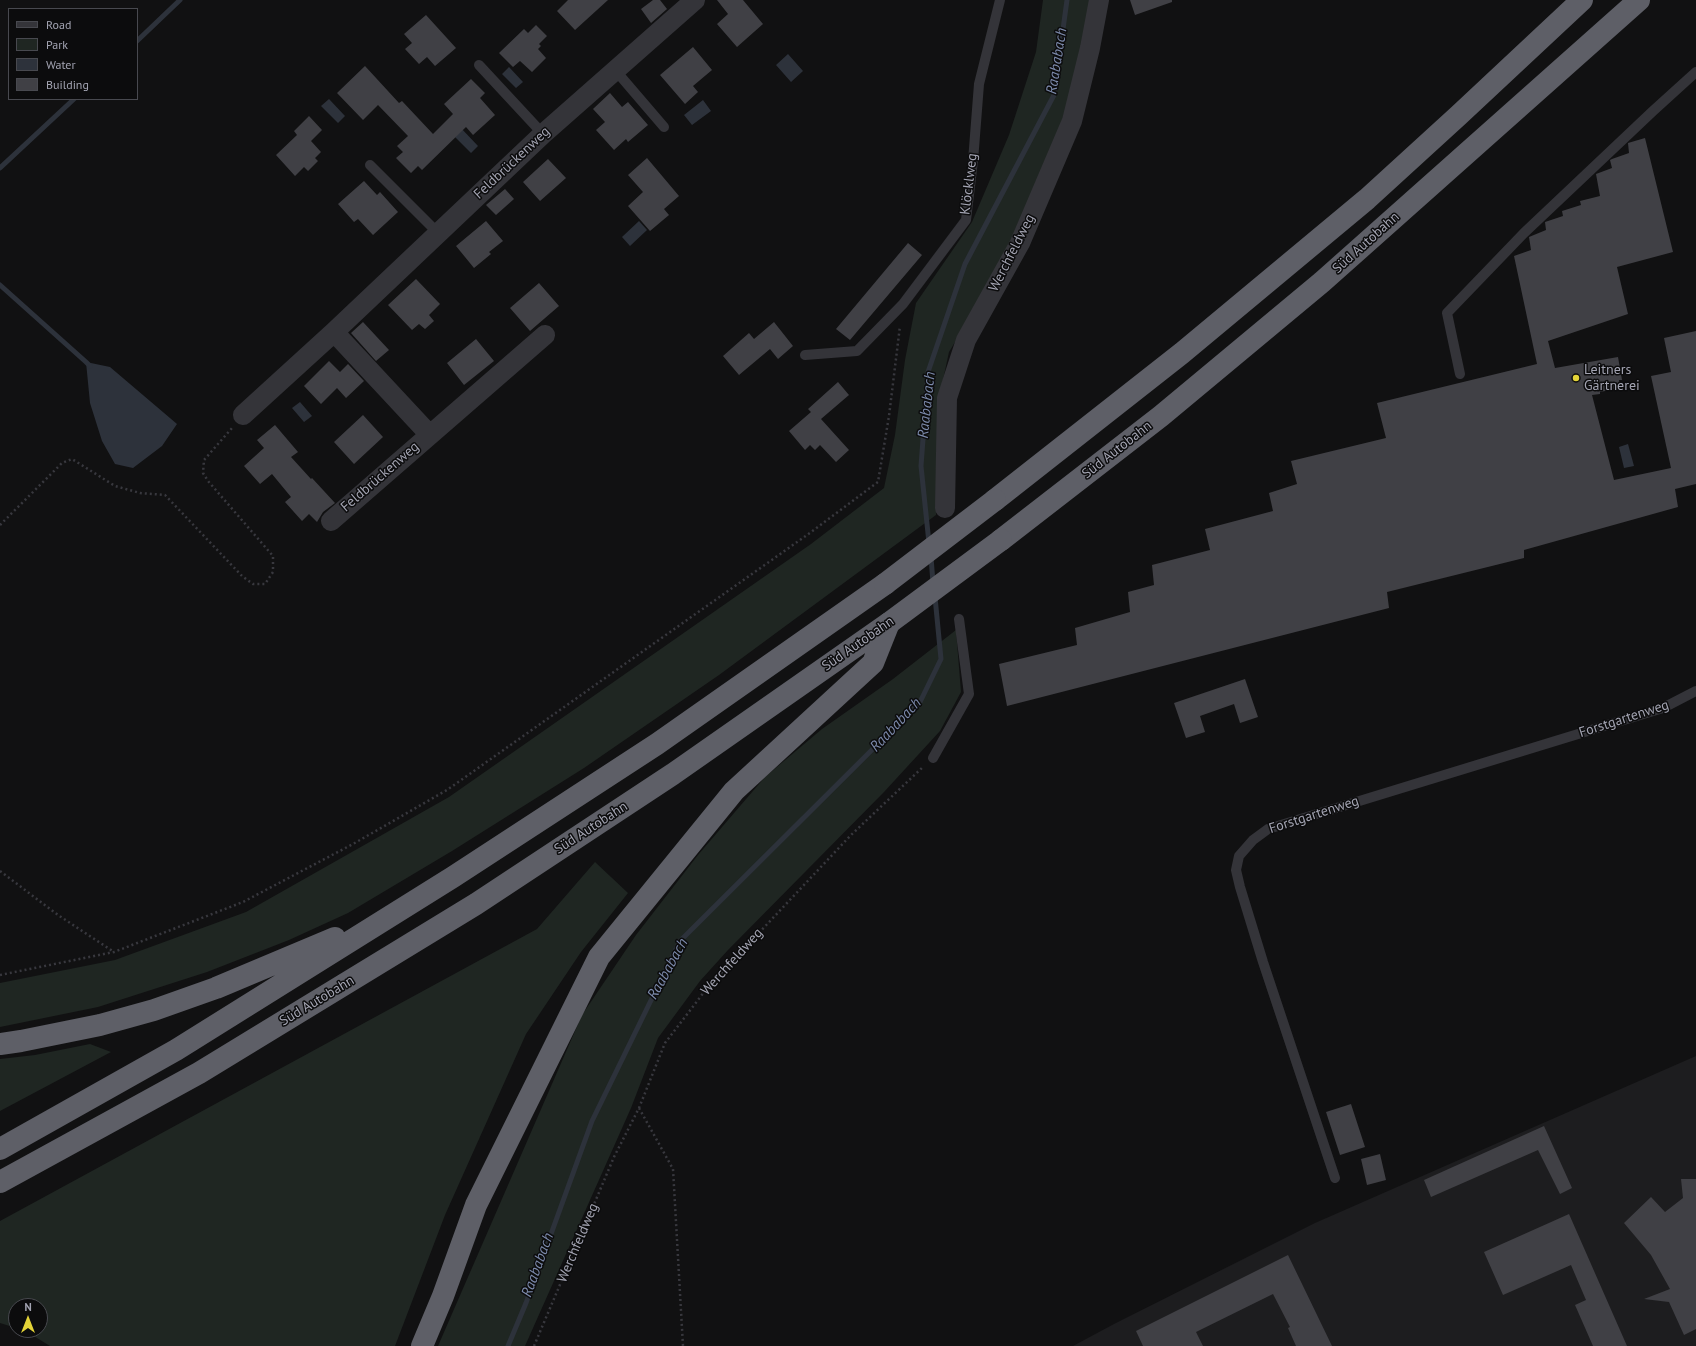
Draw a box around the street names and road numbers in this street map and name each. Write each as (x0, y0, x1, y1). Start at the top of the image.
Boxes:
street label: Feldbrückenweg (470, 123, 554, 203)
street label: Klöcklweg (957, 152, 981, 216)
street label: Süd Autobahn (1329, 209, 1403, 277)
street label: Werchfeldweg (985, 212, 1039, 294)
street label: Süd Autobahn (1079, 418, 1155, 482)
street label: Feldbrückenweg (337, 438, 423, 516)
street label: Süd Autobahn (819, 613, 897, 675)
street label: Forstgartenweg (1577, 697, 1671, 741)
street label: Forstgartenweg (1267, 793, 1361, 837)
street label: Süd Autobahn (551, 798, 631, 858)
street label: Werchfeldweg (697, 925, 767, 999)
street label: Süd Autobahn (277, 972, 357, 1030)
street label: Werchfeldweg (554, 1201, 602, 1285)

